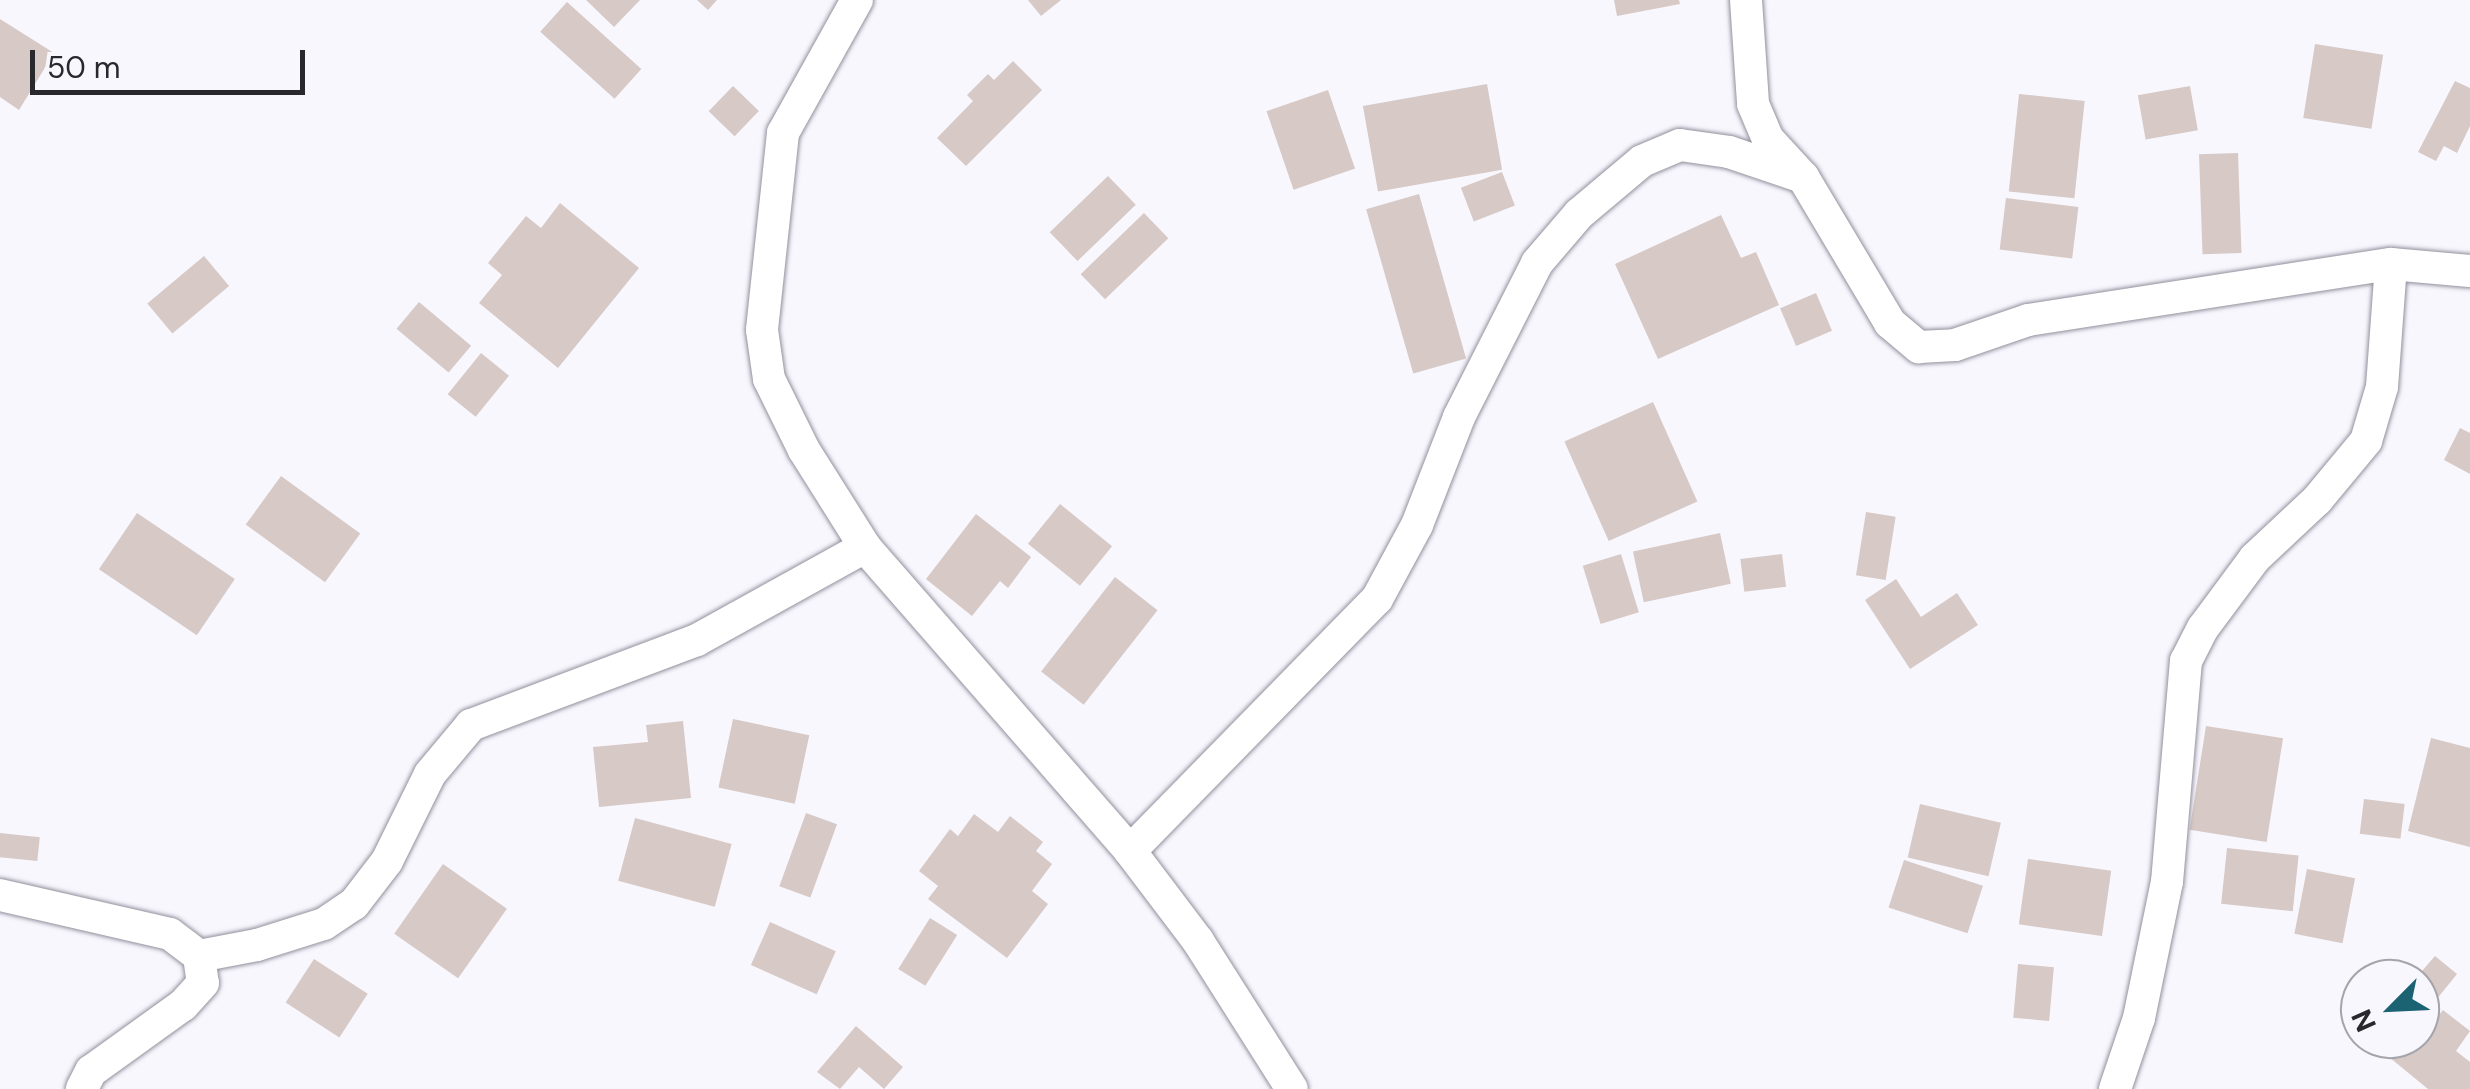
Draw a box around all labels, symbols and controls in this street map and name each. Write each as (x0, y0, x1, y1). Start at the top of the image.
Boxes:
scale bar (35, 30, 310, 92)
text: 50 m (47, 48, 121, 87)
north arrow (2340, 959, 2440, 1059)
text: N (2343, 1004, 2385, 1037)

